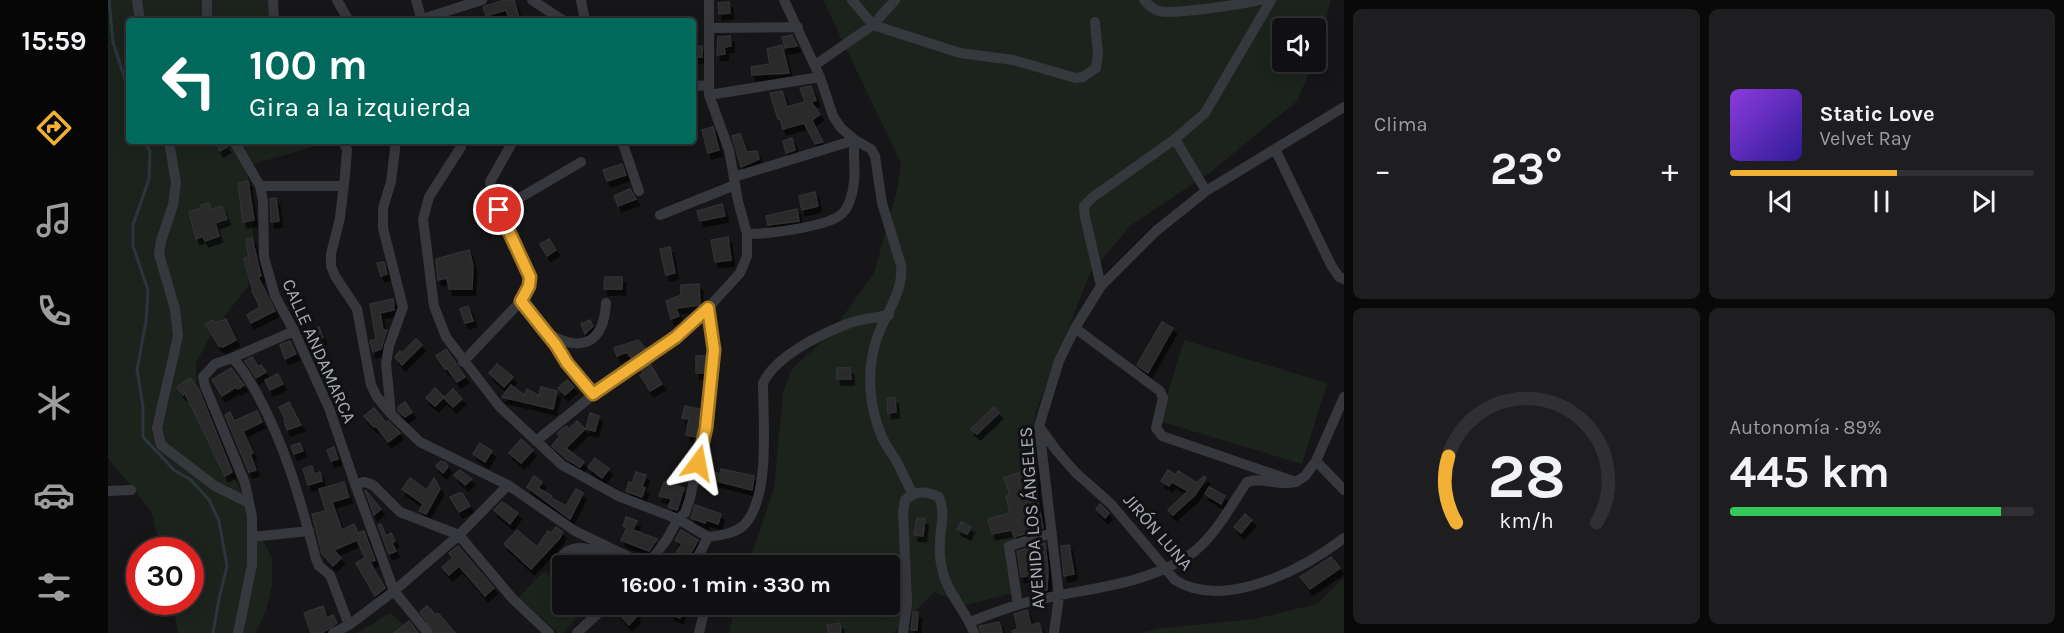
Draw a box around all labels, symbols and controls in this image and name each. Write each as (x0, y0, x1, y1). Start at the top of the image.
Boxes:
map controls (1272, 18, 1326, 72)
button: sound (1272, 18, 1326, 72)
text: 15:59 (22, 25, 86, 57)
text: 100 m (249, 40, 368, 90)
icon: left (150, 42, 228, 120)
text: Gira a la izquierda (249, 91, 471, 123)
text: Static Love (1820, 101, 1935, 127)
icon: directions (33, 107, 75, 149)
text: Clima (1374, 113, 1428, 136)
text: Velvet Ray (1820, 127, 1911, 150)
text: 23° (1490, 143, 1563, 195)
text: − (1374, 151, 1391, 189)
text: + (1661, 151, 1678, 189)
pin (473, 184, 524, 235)
icon: previous (1764, 185, 1797, 218)
icon: pause (1865, 185, 1898, 218)
icon: next (1967, 185, 2000, 218)
icon: arrive (482, 193, 515, 226)
icon: music (33, 199, 75, 241)
street label: CALLE ANDAMARCA (277, 276, 361, 426)
icon: phone (33, 290, 75, 332)
icon: climate (33, 382, 75, 424)
text: Autonomía · 89% (1730, 416, 1882, 439)
street label: AVENIDA LOS ÁNGELES (1014, 426, 1049, 610)
position arrow (666, 431, 730, 495)
text: 28 (1487, 440, 1565, 513)
text: 445 km (1730, 446, 1890, 498)
icon: car (33, 474, 75, 516)
street label: JIRÓN LUNA (1119, 489, 1198, 575)
text: km/h (1499, 508, 1553, 533)
speed limit sign: 30 (126, 537, 204, 615)
icon: filters (33, 566, 75, 608)
text: 16:00 · 1 min · 330 m (621, 572, 831, 598)

